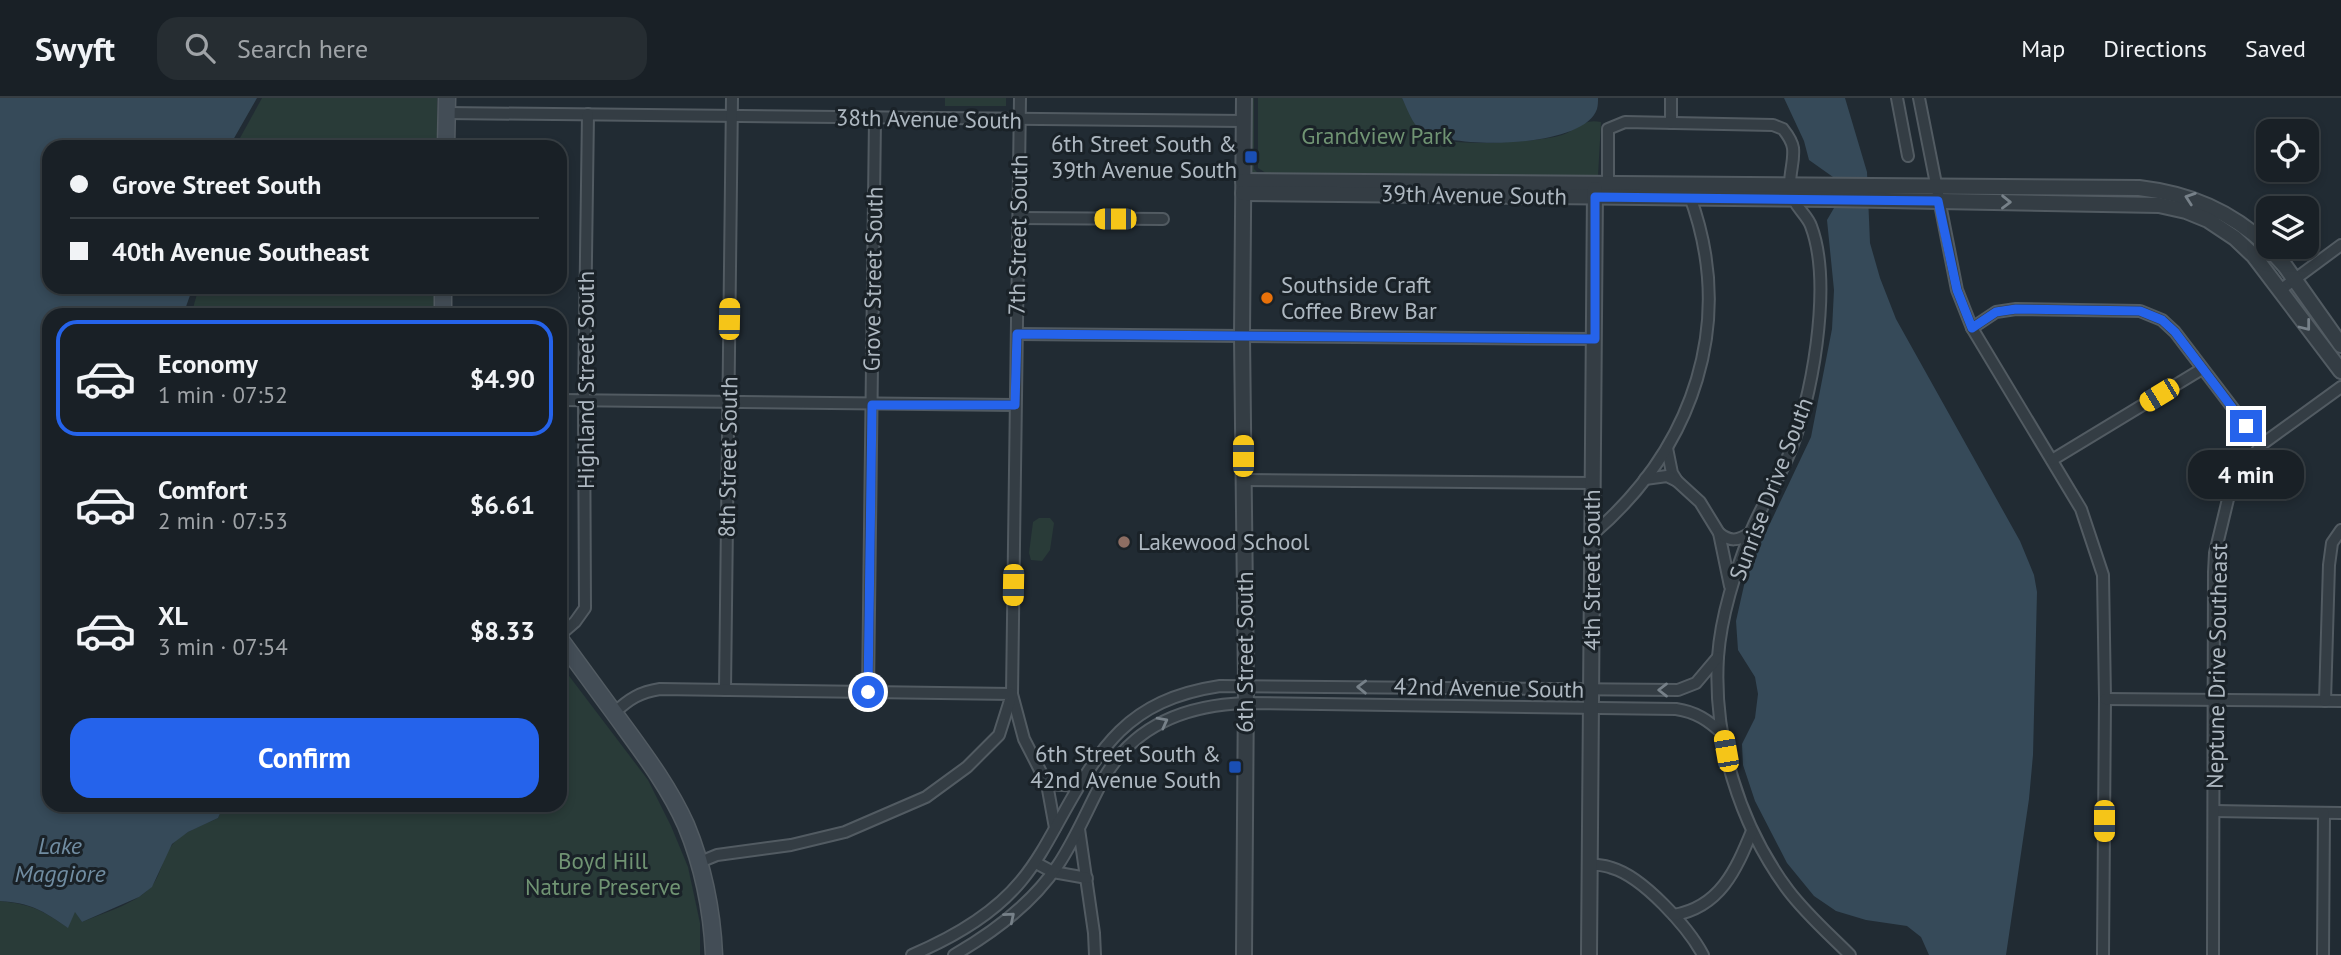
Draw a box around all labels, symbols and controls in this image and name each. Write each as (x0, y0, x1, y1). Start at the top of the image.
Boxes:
search box (157, 17, 647, 80)
text: Swyft (35, 27, 115, 70)
icon: search (181, 29, 219, 67)
text: Search here (237, 32, 368, 65)
text: Map (2021, 33, 2065, 64)
text: Directions (2103, 33, 2207, 64)
text: Saved (2245, 33, 2306, 64)
street label: 38th Avenue South (836, 102, 1022, 135)
map controls (2256, 119, 2319, 259)
button: locate (2256, 119, 2319, 182)
park label: Grandview Park (1301, 121, 1453, 150)
place label: 6th Street South & 39th Avenue South (1051, 129, 1237, 184)
marker: 6th Street South & 39th Avenue South (1243, 149, 1259, 165)
street label: 7th Street South (1002, 154, 1033, 316)
text: Grove Street South (112, 168, 322, 201)
street label: 39th Avenue South (1381, 178, 1567, 211)
street label: Grove Street South (856, 186, 889, 372)
one-way arrow (2184, 192, 2196, 206)
one-way arrow (2001, 194, 2012, 209)
button: layers (2256, 196, 2319, 259)
car (1095, 209, 1137, 230)
text: 40th Avenue Southeast (112, 235, 369, 268)
place label: Southside Craft Coffee Brew Bar (1281, 270, 1437, 325)
street label: Highland Street South (571, 271, 600, 489)
marker: Southside Craft Coffee Brew Bar (1259, 290, 1275, 306)
car (719, 298, 740, 340)
one-way arrow (2298, 318, 2311, 331)
icon: car (74, 347, 137, 410)
text: Economy (158, 347, 258, 380)
text: $4.90 (470, 362, 535, 395)
car (2136, 375, 2183, 415)
street label: 8th Street South (712, 376, 743, 538)
text: 1 min · 07:52 (158, 380, 288, 409)
street label: Sunrise Drive South (1722, 393, 1819, 584)
route end (2230, 410, 2262, 442)
car (1233, 435, 1254, 477)
callout: 4 min (2188, 450, 2304, 500)
text: 4 min (2218, 460, 2274, 489)
icon: car (74, 473, 137, 536)
text: Comfort (158, 473, 248, 506)
text: $6.61 (470, 488, 535, 521)
street label: 4th Street South (1577, 489, 1606, 651)
text: 2 min · 07:53 (158, 506, 288, 535)
place label: Lakewood School (1138, 527, 1310, 556)
marker: Lakewood School (1116, 534, 1132, 550)
street label: Neptune Drive Southeast (2200, 543, 2233, 789)
car (1003, 564, 1024, 606)
street label: 6th Street South (1230, 571, 1259, 733)
icon: car (74, 599, 137, 662)
text: XL (158, 599, 188, 632)
text: $8.33 (470, 614, 535, 647)
text: 3 min · 07:54 (158, 632, 288, 661)
street label: 42nd Avenue South (1393, 671, 1585, 704)
route start (852, 676, 884, 708)
one-way arrow (1357, 679, 1367, 695)
one-way arrow (1658, 682, 1668, 698)
one-way arrow (1156, 716, 1168, 730)
button: Confirm (70, 718, 539, 798)
car (1713, 728, 1740, 774)
place label: 6th Street South & 42nd Avenue South (1030, 739, 1221, 794)
marker: 6th Street South & 42nd Avenue South (1227, 759, 1243, 775)
car (2094, 800, 2115, 842)
water label: Lake Maggiore (14, 830, 106, 889)
park label: Boyd Hill Nature Preserve (525, 846, 681, 901)
one-way arrow (1002, 913, 1015, 925)

